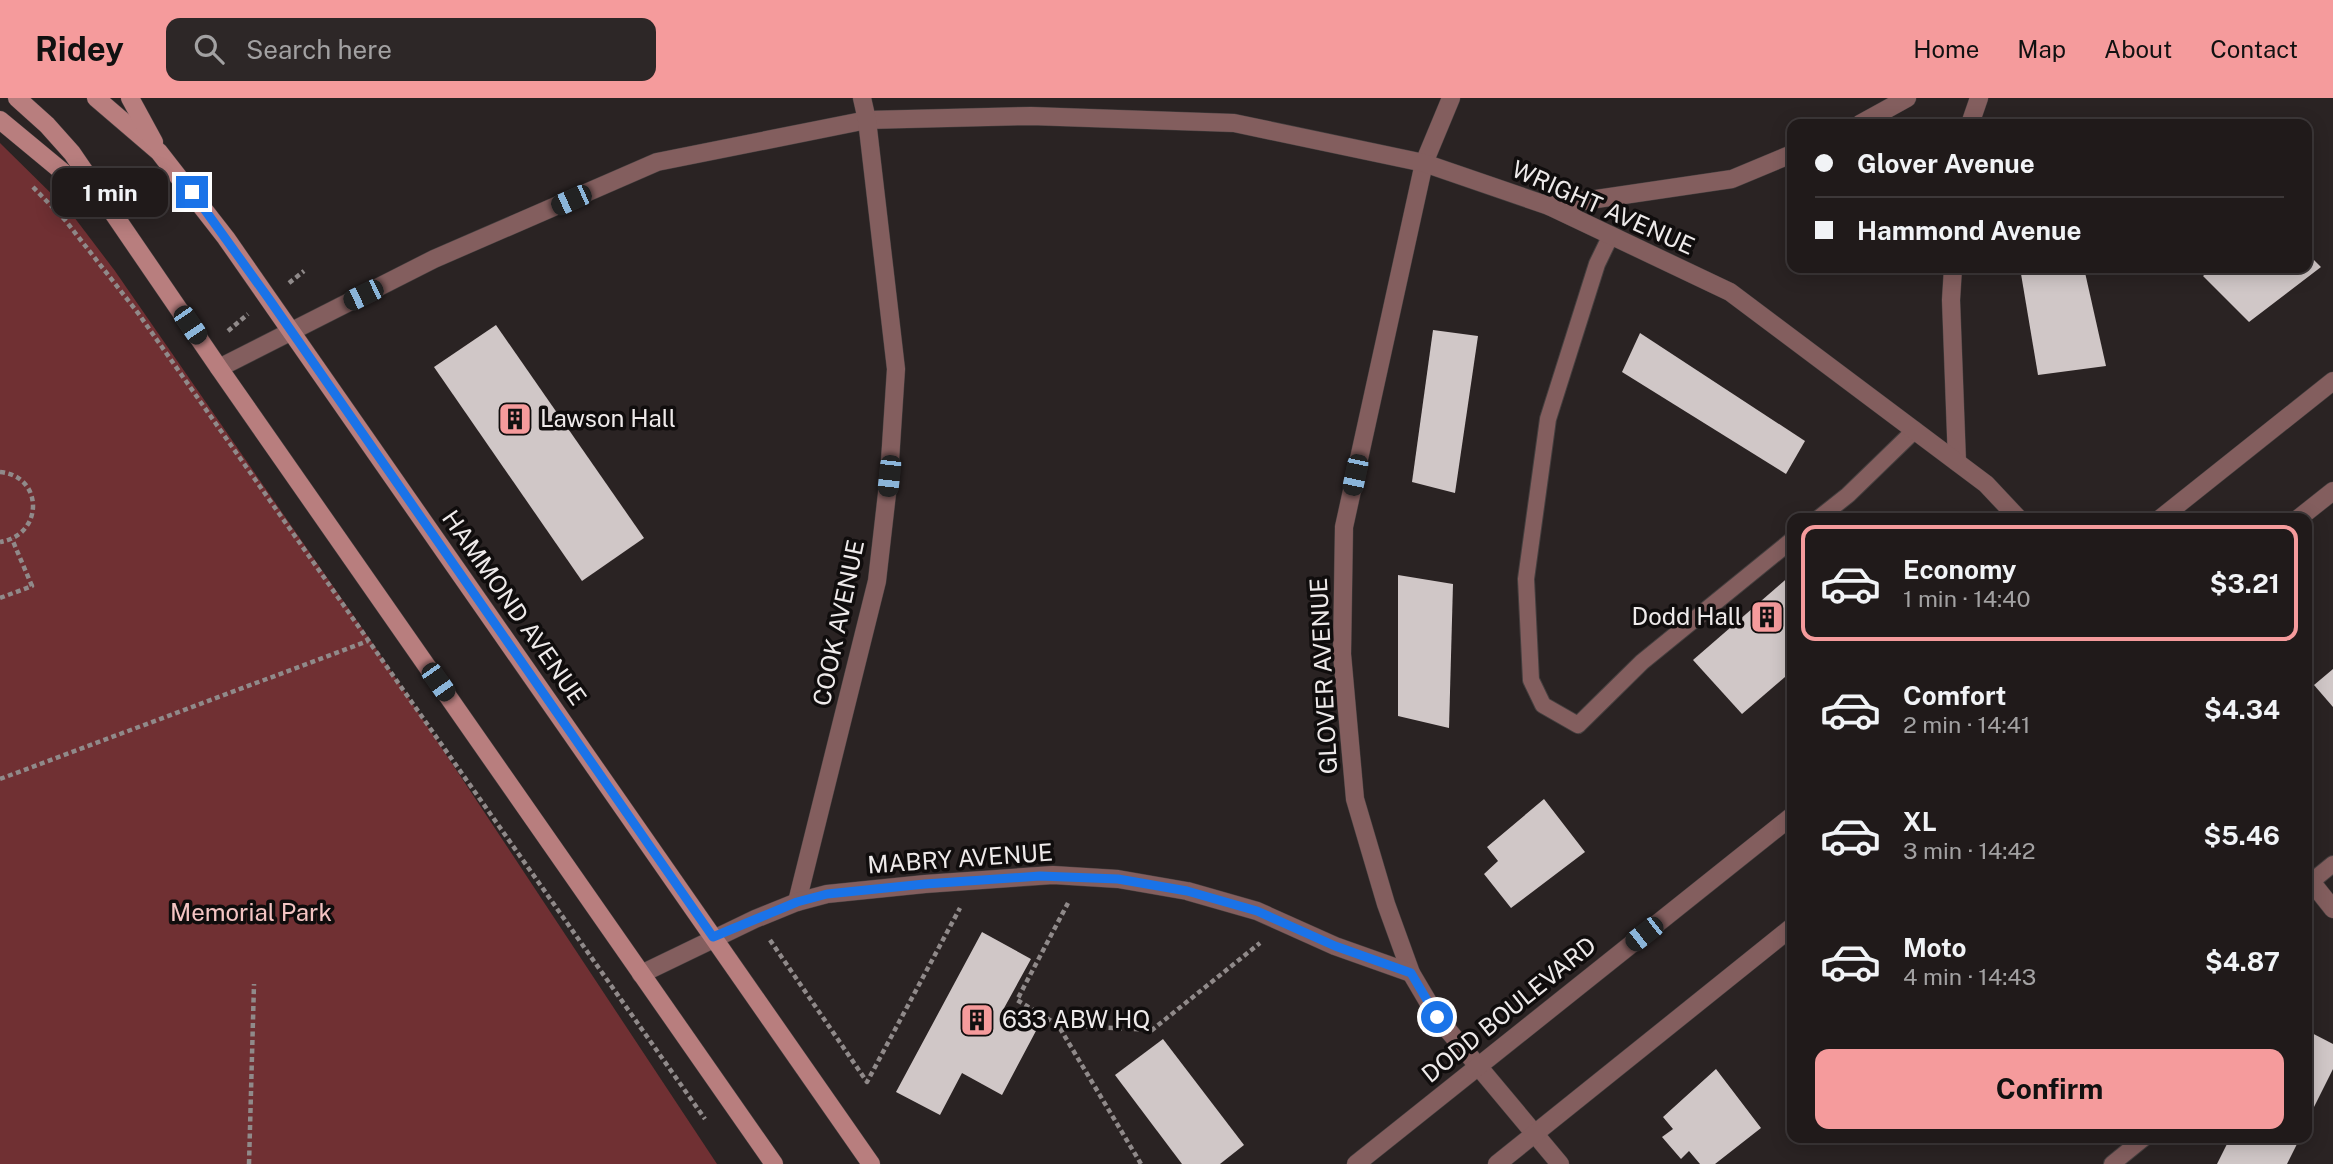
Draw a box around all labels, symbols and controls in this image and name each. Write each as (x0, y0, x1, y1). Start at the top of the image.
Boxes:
search box (166, 18, 656, 81)
text: Ridey (35, 30, 124, 68)
icon: search (190, 30, 228, 68)
text: Search here (246, 34, 392, 65)
text: Home (1913, 35, 1979, 63)
text: Map (2017, 35, 2066, 63)
text: About (2104, 35, 2172, 63)
text: Contact (2210, 35, 2298, 63)
text: Glover Avenue (1857, 148, 2035, 179)
street label: WRIGHT AVENUE (1508, 154, 1699, 260)
callout: 1 min (52, 168, 168, 217)
route end (176, 176, 208, 208)
text: 1 min (82, 179, 138, 206)
car (548, 182, 595, 218)
text: Hammond Avenue (1857, 215, 2081, 246)
car (340, 276, 387, 314)
car (170, 302, 211, 348)
building icon: Lawson Hall (496, 400, 534, 438)
place label: Lawson Hall (540, 404, 676, 432)
car (1341, 452, 1370, 498)
car (877, 454, 902, 498)
street label: HAMMOND AVENUE (437, 505, 593, 710)
street label: COOK AVENUE (807, 537, 869, 708)
icon: car (1819, 552, 1882, 615)
text: Economy (1903, 554, 2016, 585)
text: $3.21 (2210, 568, 2280, 599)
street label: GLOVER AVENUE (1304, 577, 1342, 775)
text: 1 min · 14:40 (1903, 585, 2031, 612)
building icon: Dodd Hall (1748, 598, 1786, 636)
place label: Dodd Hall (1632, 602, 1742, 630)
car (418, 659, 459, 705)
icon: car (1819, 678, 1882, 741)
text: Comfort (1903, 680, 2006, 711)
text: $4.34 (2204, 694, 2280, 725)
text: 2 min · 14:41 (1903, 711, 2030, 738)
icon: car (1819, 804, 1882, 867)
text: XL (1903, 806, 1937, 837)
text: $5.46 (2204, 820, 2280, 851)
text: 3 min · 14:42 (1903, 837, 2035, 864)
street label: MABRY AVENUE (866, 838, 1054, 878)
park label: Memorial Park (170, 898, 332, 926)
car (1621, 913, 1668, 955)
street label: DODD BOULEVARD (1416, 930, 1601, 1088)
icon: car (1819, 930, 1882, 993)
text: Moto (1903, 932, 1966, 963)
text: $4.87 (2205, 946, 2280, 977)
text: 4 min · 14:43 (1903, 963, 2036, 990)
building icon: 633 ABW HQ (958, 1001, 996, 1039)
route start (1421, 1001, 1453, 1033)
place label: 633 ABW HQ (1002, 1005, 1150, 1033)
button: Confirm (1815, 1049, 2284, 1129)

